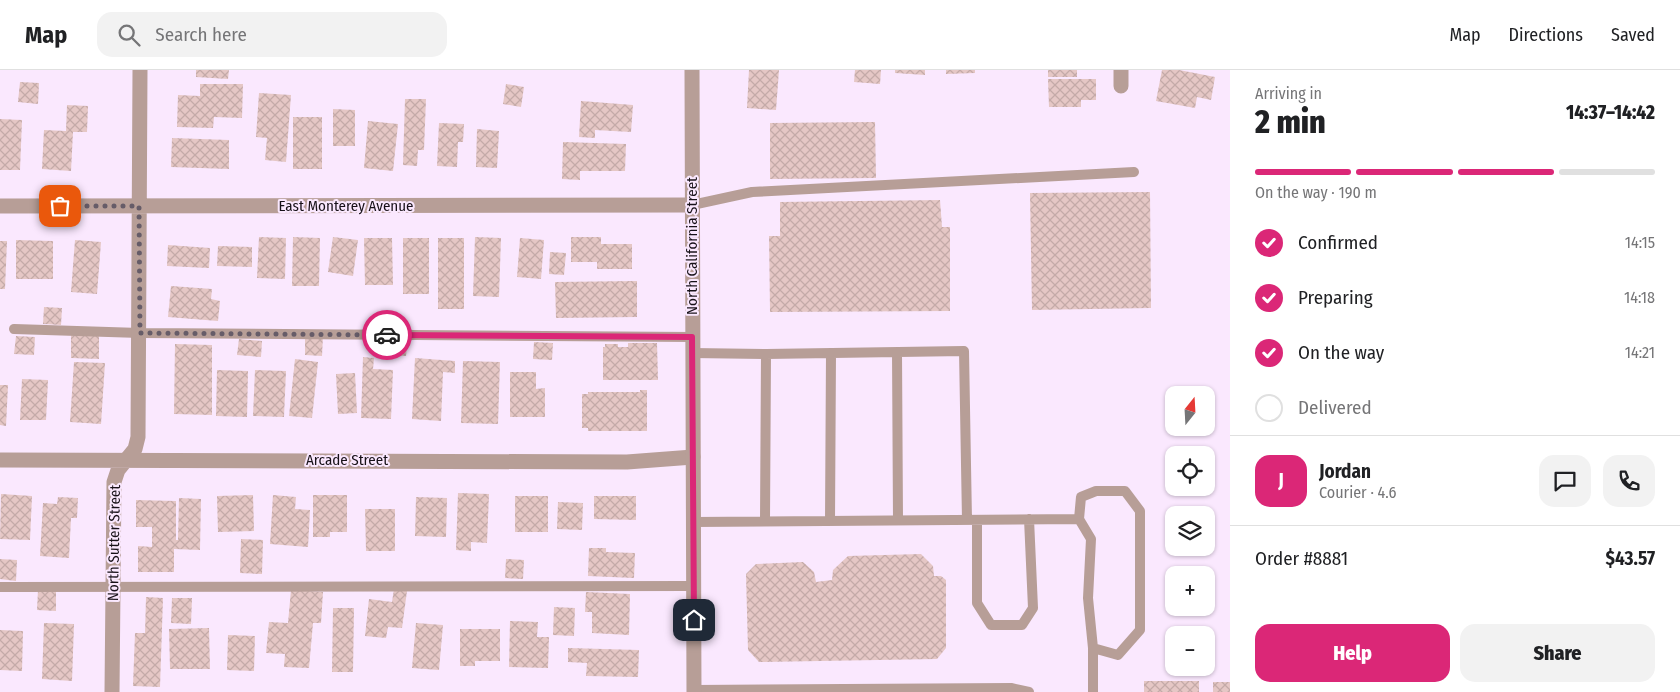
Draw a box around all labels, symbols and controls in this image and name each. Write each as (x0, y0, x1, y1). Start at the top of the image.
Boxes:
search box (97, 12, 447, 57)
text: Map (25, 21, 67, 49)
icon: search (115, 21, 143, 49)
text: Search here (155, 23, 247, 46)
text: Map (1449, 24, 1481, 46)
text: Directions (1509, 24, 1583, 46)
text: Saved (1611, 24, 1655, 46)
text: Arriving in (1255, 84, 1322, 103)
text: 14:37–14:42 (1566, 101, 1655, 124)
text: 2 min (1255, 103, 1326, 141)
street label: North California Street (683, 177, 701, 315)
text: On the way · 190 m (1255, 183, 1377, 202)
pin (39, 185, 81, 227)
icon: bag (46, 192, 74, 220)
street label: East Monterey Avenue (279, 197, 413, 215)
icon: check (1255, 229, 1283, 257)
text: Confirmed (1298, 231, 1378, 254)
text: 14:15 (1625, 233, 1655, 252)
icon: check (1255, 284, 1283, 312)
text: Preparing (1298, 286, 1373, 309)
text: 14:18 (1624, 288, 1655, 307)
courier (362, 310, 412, 360)
icon: car (373, 321, 401, 349)
icon: check (1255, 339, 1283, 367)
text: On the way (1298, 341, 1384, 364)
text: 14:21 (1625, 343, 1655, 362)
north arrow (1165, 386, 1215, 436)
map controls (1165, 386, 1215, 676)
text: Delivered (1298, 396, 1372, 419)
button: locate (1165, 446, 1215, 496)
street label: Arcade Street (306, 451, 388, 469)
button: chat (1539, 455, 1591, 507)
button: phone (1603, 455, 1655, 507)
text: Jordan (1319, 460, 1371, 483)
text: J (1278, 469, 1284, 492)
text: Courier · 4.6 (1319, 483, 1397, 502)
street label: North Sutter Street (104, 485, 124, 601)
button: layers (1165, 506, 1215, 556)
text: Order #8881 (1255, 547, 1348, 570)
text: $43.57 (1605, 547, 1655, 570)
button: + (1165, 566, 1215, 616)
pin (673, 599, 715, 641)
icon: home (680, 606, 708, 634)
button: Help (1255, 624, 1450, 682)
button: Share (1460, 624, 1655, 682)
button: − (1165, 626, 1215, 676)

